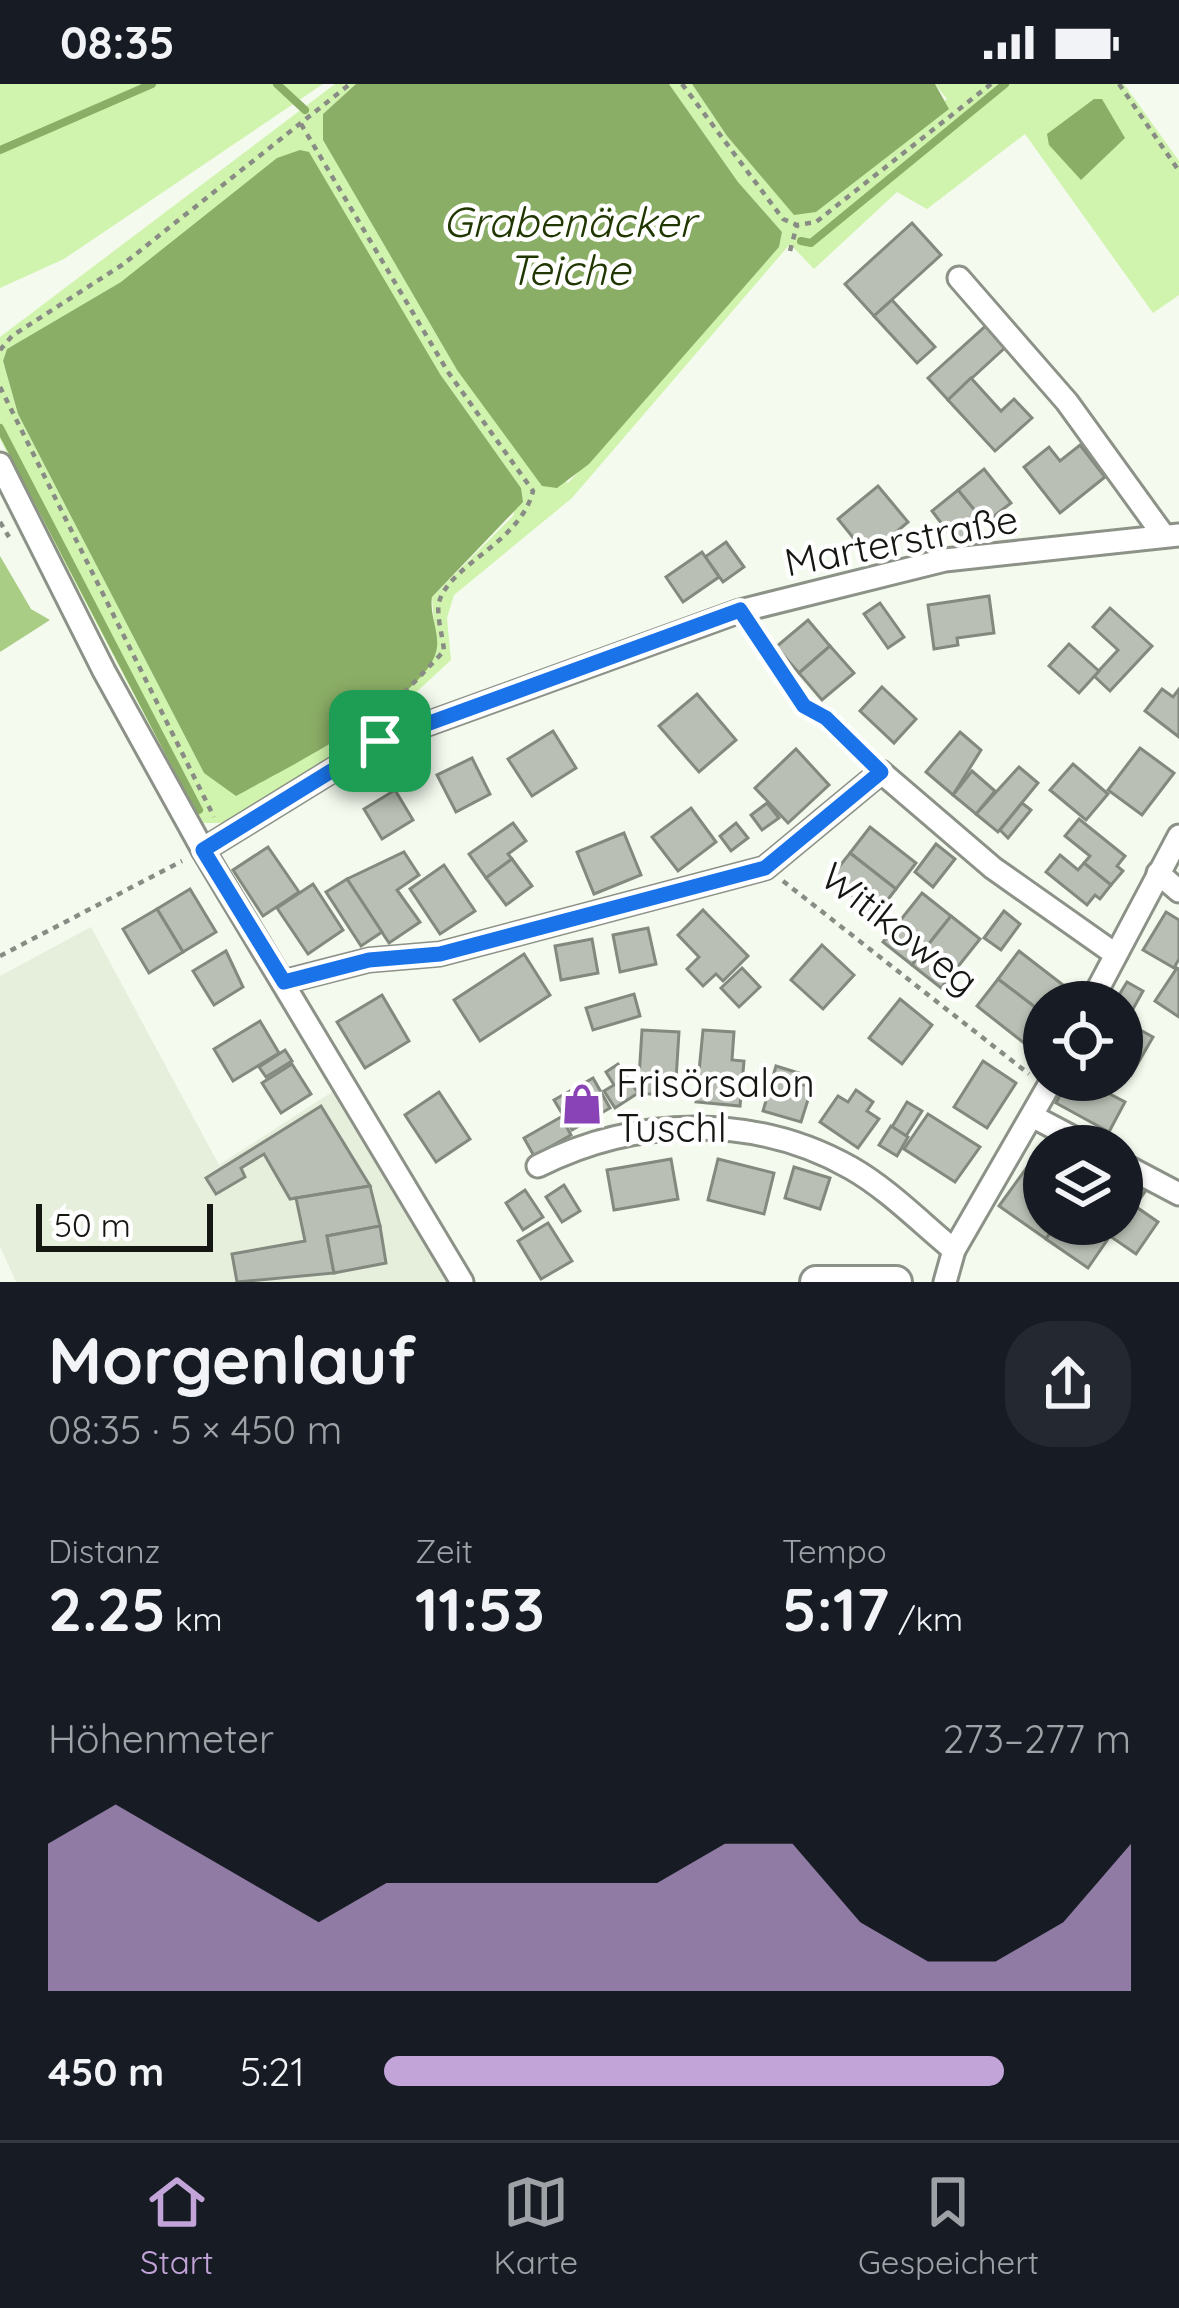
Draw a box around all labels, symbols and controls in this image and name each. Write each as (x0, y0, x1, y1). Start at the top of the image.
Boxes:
text: 08:35 (60, 14, 175, 70)
water label: Grabenäcker Teiche (443, 195, 700, 296)
street label: Marterstraße (780, 493, 1022, 587)
pin (329, 690, 431, 792)
icon: arrive (347, 708, 413, 774)
street label: Witikoweg (811, 851, 989, 1005)
map controls (1023, 981, 1143, 1245)
button: locate (1023, 981, 1143, 1101)
place label: Frisörsalon Tuschl (616, 1058, 815, 1152)
shop icon: Frisörsalon Tuschl (559, 1081, 605, 1127)
button: layers (1023, 1125, 1143, 1245)
scale bar (36, 1198, 213, 1251)
text: 50 m (54, 1204, 131, 1245)
text: Morgenlauf (48, 1318, 416, 1401)
button: share (1005, 1321, 1131, 1447)
text: 08:35 · 5 × 450 m (48, 1405, 342, 1454)
text: Distanz (48, 1530, 160, 1571)
text: Zeit (415, 1530, 473, 1571)
text: Tempo (782, 1530, 887, 1571)
text: 2.25 (48, 1571, 166, 1646)
text: 11:53 (415, 1571, 545, 1646)
text: 5:17 (782, 1571, 889, 1646)
text: km (166, 1598, 223, 1639)
text: /km (889, 1598, 963, 1639)
text: Höhenmeter (48, 1714, 274, 1763)
text: 273–277 m (943, 1714, 1131, 1763)
text: 450 m (48, 2047, 164, 2096)
text: 5:21 (240, 2047, 305, 2096)
tab: Start (140, 2169, 214, 2282)
tab: Karte (493, 2169, 578, 2282)
tab: Gespeichert (858, 2169, 1039, 2282)

